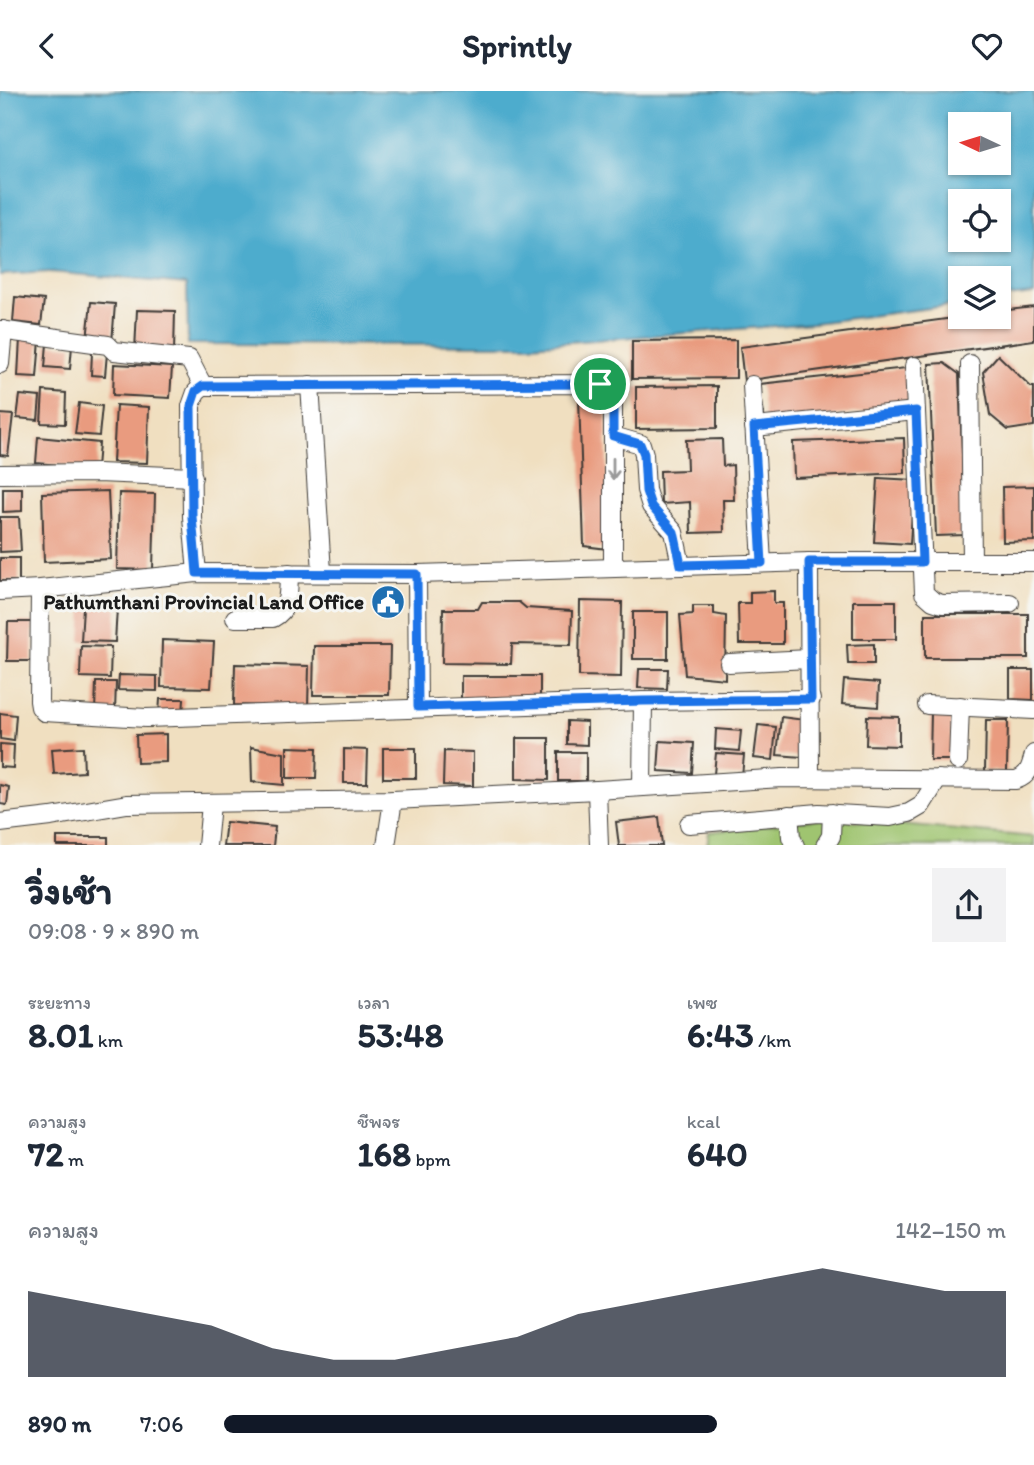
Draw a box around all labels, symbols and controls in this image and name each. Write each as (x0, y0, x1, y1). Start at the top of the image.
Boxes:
icon: back (28, 27, 66, 65)
text: Sprintly (462, 27, 572, 65)
icon: heart (968, 27, 1006, 65)
north arrow (948, 112, 1012, 175)
map controls (948, 112, 1011, 329)
button: locate (948, 189, 1011, 252)
button: layers (948, 266, 1011, 329)
pin (570, 354, 630, 414)
icon: arrive (581, 365, 619, 403)
one-way arrow (606, 457, 620, 480)
public building icon: Pathumthani Provincial Land Office (369, 583, 407, 621)
place label: Pathumthani Provincial Land Office (43, 589, 364, 614)
text: วิ่งเช้า (28, 868, 112, 914)
button: share (932, 868, 1006, 942)
text: 09:08 · 9 × 890 m (28, 917, 199, 945)
text: ระยะทาง (28, 991, 91, 1014)
text: เวลา (357, 991, 390, 1014)
text: เพซ (687, 991, 717, 1014)
text: 8.01 (28, 1014, 94, 1056)
text: 53:48 (357, 1014, 444, 1056)
text: 6:43 (687, 1014, 754, 1056)
text: km (94, 1029, 123, 1052)
text: /km (754, 1029, 791, 1052)
text: ความสูง (28, 1110, 86, 1133)
text: ชีพจร (357, 1110, 400, 1133)
text: kcal (687, 1110, 720, 1133)
text: 72 (28, 1133, 64, 1175)
text: 168 (357, 1133, 411, 1175)
text: 640 (687, 1133, 748, 1175)
text: m (64, 1148, 84, 1171)
text: bpm (411, 1148, 451, 1171)
text: ความสูง (28, 1216, 99, 1244)
text: 142–150 m (895, 1216, 1006, 1244)
text: 890 m (28, 1410, 91, 1438)
text: 7:06 (140, 1410, 183, 1438)

